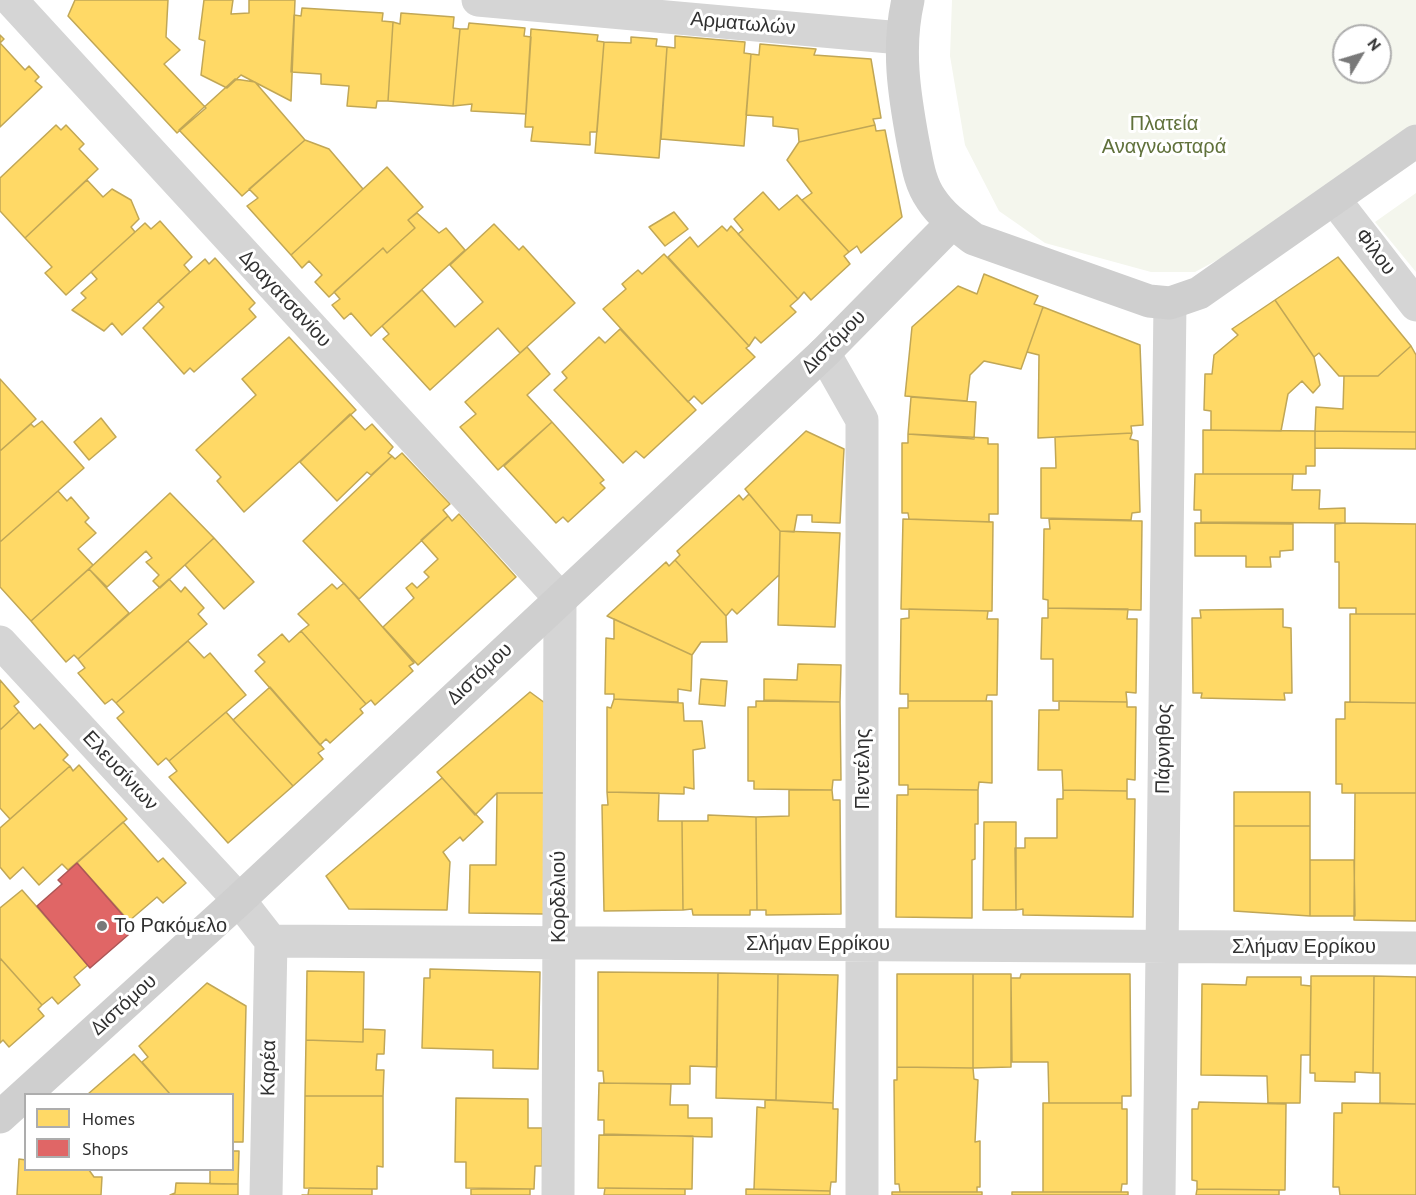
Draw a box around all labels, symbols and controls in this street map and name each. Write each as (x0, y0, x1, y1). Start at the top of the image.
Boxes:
street label: Αρματωλών (689, 7, 797, 41)
north arrow (1332, 24, 1392, 84)
text: N (1363, 34, 1386, 54)
park label: Πλατεία Αναγνωσταρά (1102, 112, 1226, 159)
street label: Φίλου (1349, 224, 1401, 280)
street label: Δραγατσανίου (234, 246, 336, 352)
street label: Διστόμου (797, 305, 871, 379)
street label: Διστόμου (442, 638, 518, 710)
street label: Πάρνηθος (1151, 704, 1177, 794)
street label: Ελευσίνιων (77, 726, 163, 816)
street label: Πεντέλης (851, 729, 875, 809)
street label: Κορδελιού (547, 851, 571, 943)
place label: Το Ρακόμελο (114, 914, 227, 938)
marker: Το Ρακόμελο (95, 919, 109, 933)
street label: Σλήμαν Ερρίκου (746, 932, 890, 956)
street label: Σλήμαν Ερρίκου (1232, 935, 1376, 959)
street label: Διστόμου (86, 969, 162, 1041)
street label: Καρέα (257, 1040, 281, 1096)
legend (24, 1093, 234, 1171)
text: Homes (82, 1107, 135, 1130)
text: Shops (82, 1137, 128, 1160)

